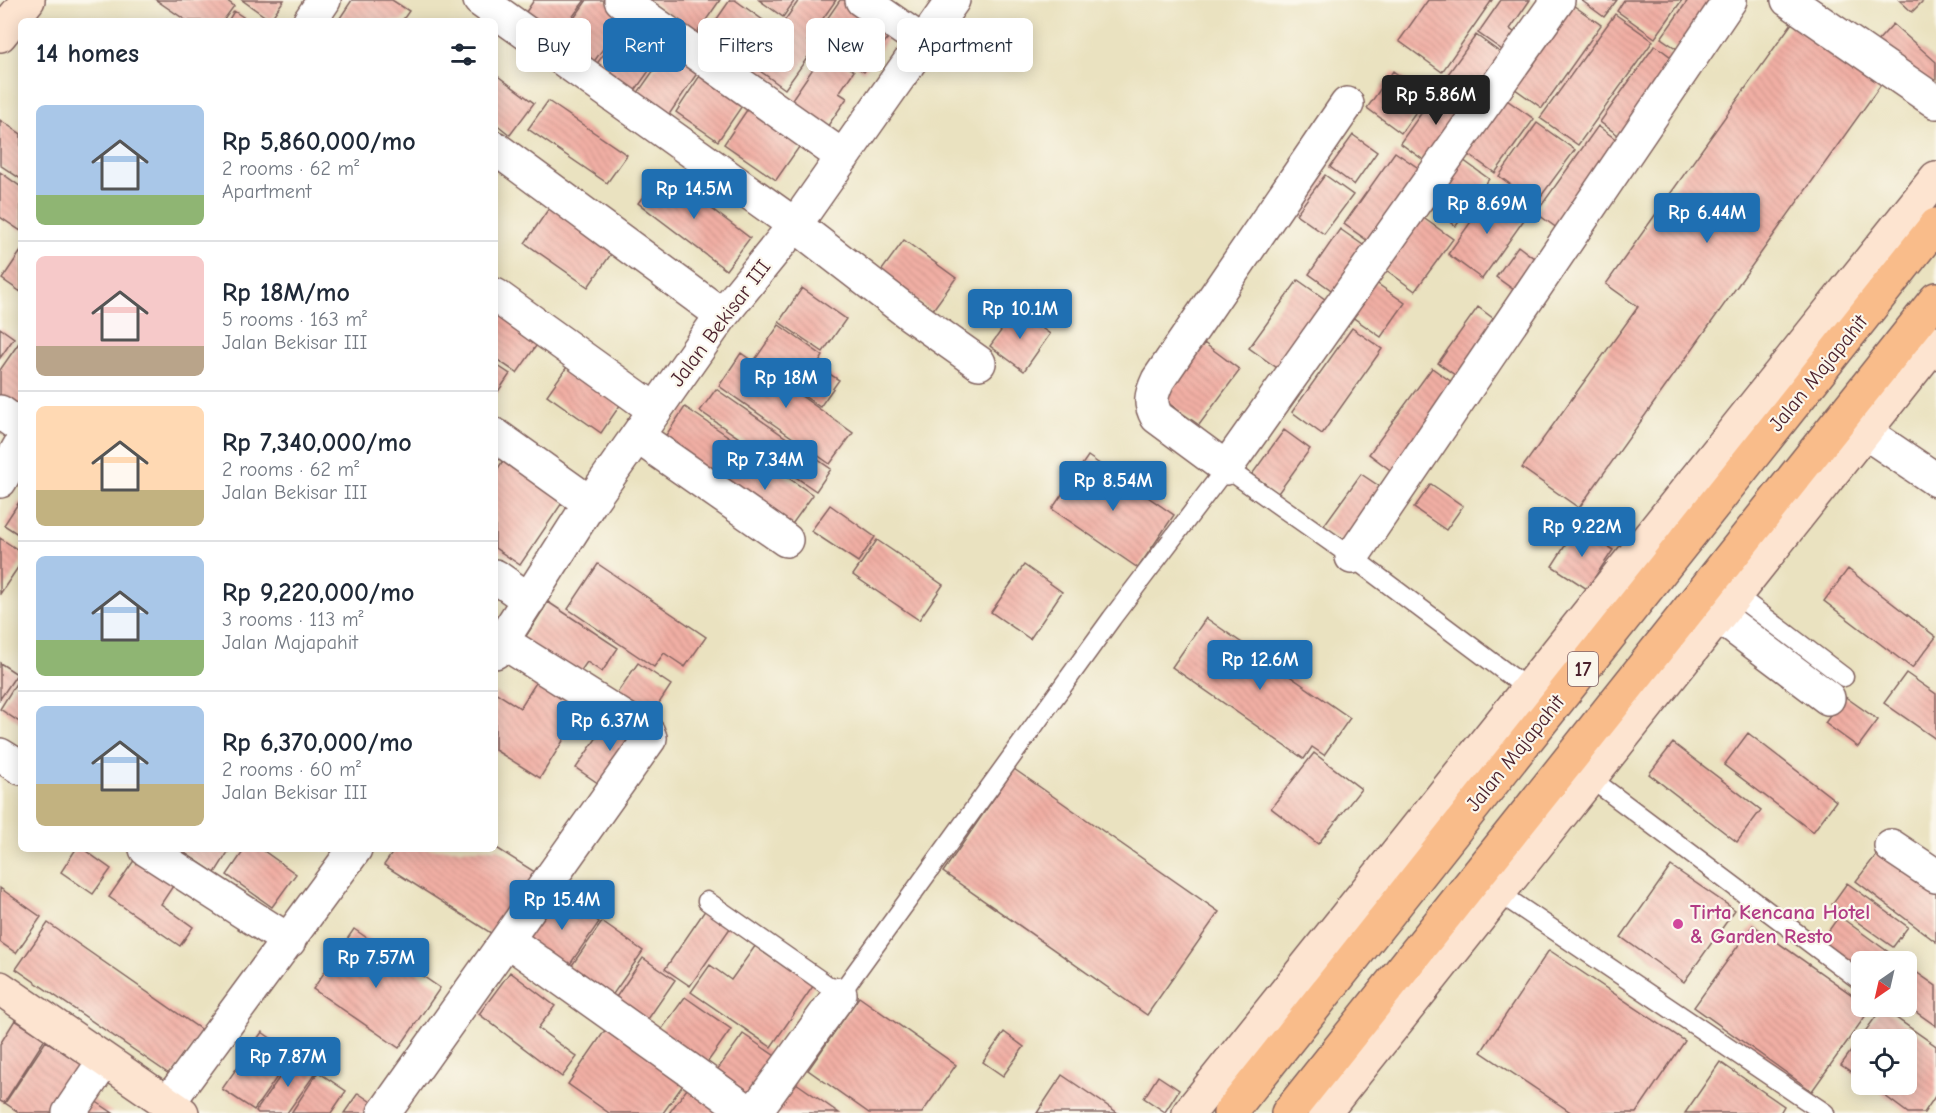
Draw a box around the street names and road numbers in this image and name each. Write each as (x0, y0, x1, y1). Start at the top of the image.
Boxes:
street label: Jalan Bekisar III (665, 255, 775, 391)
street label: Jalan Majapahit (1764, 309, 1873, 436)
road number: 17 (1568, 652, 1598, 686)
street label: Jalan Majapahit (1461, 689, 1570, 816)

